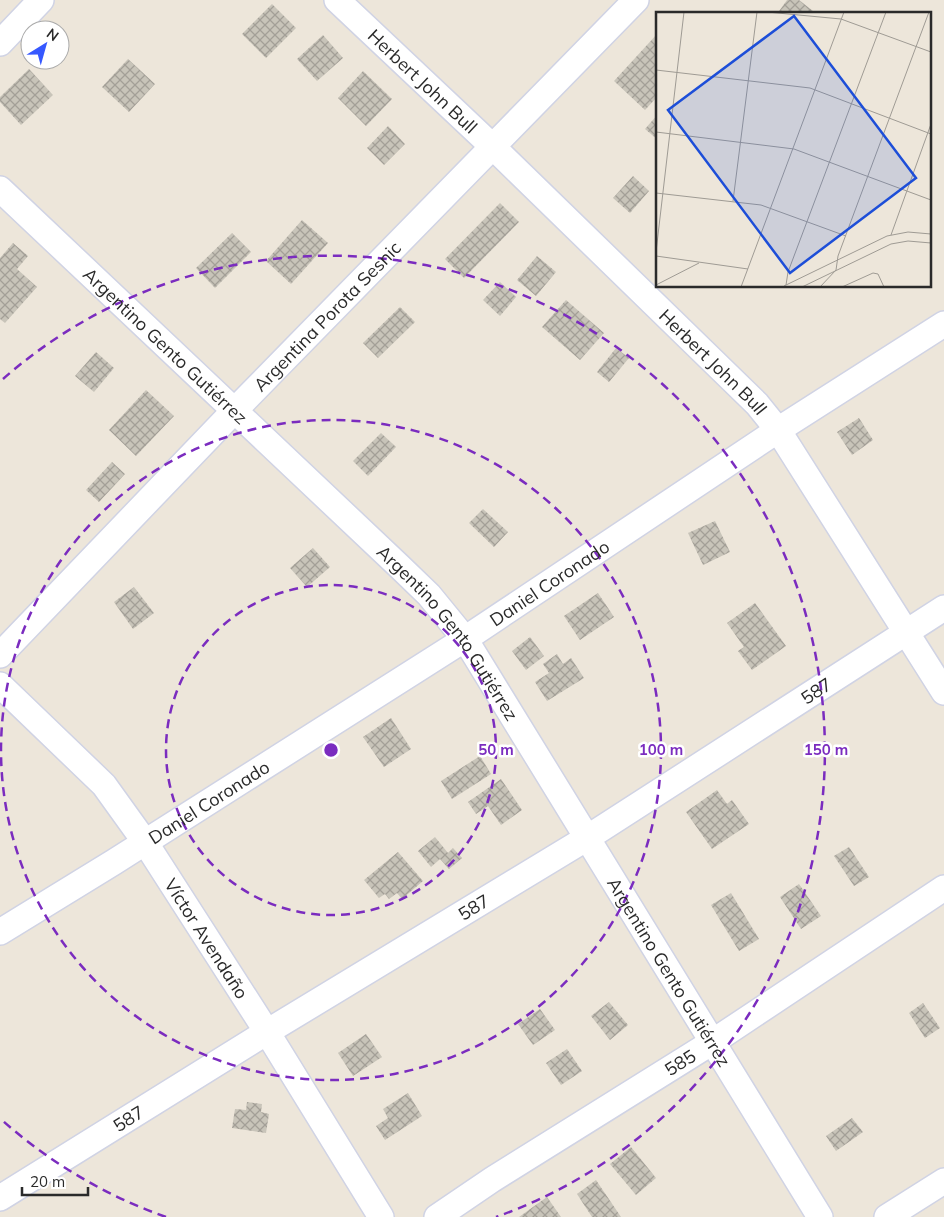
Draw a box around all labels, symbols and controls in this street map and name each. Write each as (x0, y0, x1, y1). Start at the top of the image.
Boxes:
inset map (656, 12, 932, 288)
north arrow (20, 20, 70, 70)
text: N (43, 24, 62, 45)
street label: Herbert John Bull (363, 24, 482, 138)
street label: Argentina Porota Sesnic (248, 236, 406, 396)
street label: Argentino Gento Gutiérrez (79, 262, 253, 429)
street label: Herbert John Bull (655, 304, 772, 419)
street label: Daniel Coronado (485, 535, 614, 631)
street label: Argentino Gento Gutiérrez (372, 540, 524, 725)
street label: 587 (796, 672, 836, 709)
text: 50 m (478, 740, 514, 759)
text: 100 m (639, 740, 683, 759)
text: 150 m (804, 740, 848, 759)
centre of rings (322, 741, 340, 759)
street label: Daniel Coronado (144, 755, 274, 849)
street label: Argentino Gento Gutiérrez (603, 873, 736, 1071)
street label: Víctor Avendaño (160, 874, 254, 1003)
street label: 587 (454, 889, 493, 925)
street label: 585 (660, 1044, 700, 1081)
street label: 587 (108, 1100, 148, 1137)
scale bar (22, 1164, 89, 1196)
text: 20 m (30, 1172, 65, 1191)

